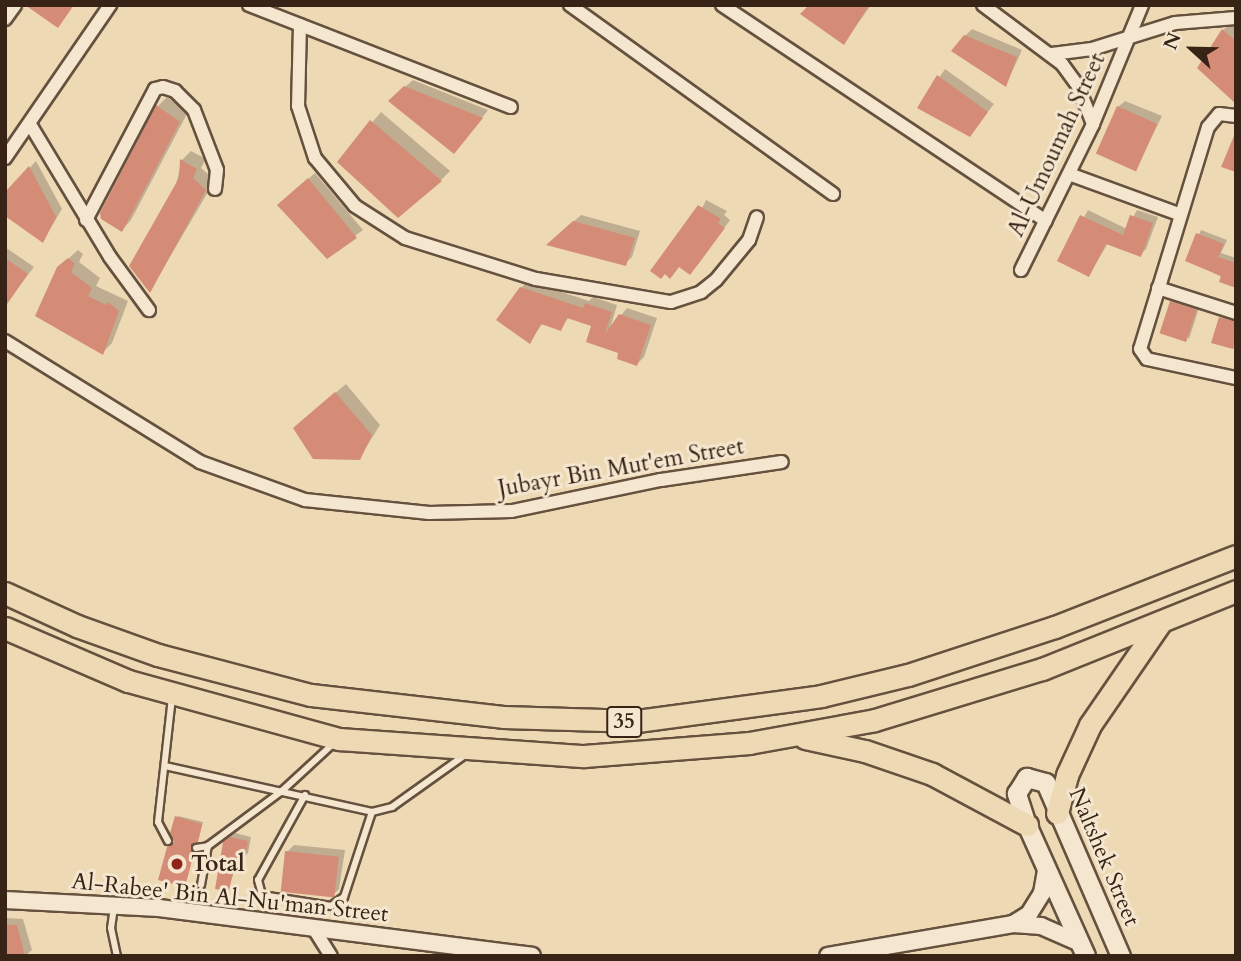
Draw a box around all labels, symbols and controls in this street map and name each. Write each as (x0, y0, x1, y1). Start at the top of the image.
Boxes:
north arrow (1157, 14, 1227, 84)
text: N (1157, 29, 1188, 54)
street label: Al-Umoumah Street (1002, 49, 1112, 241)
street label: Jubayr Bin Mut'em Street (496, 433, 746, 503)
road number: 35 (605, 704, 643, 740)
street label: Naltshek Street (1063, 784, 1145, 930)
place label: Total (191, 850, 245, 878)
marker: Total (169, 856, 185, 872)
street label: Al-Rabee' Bin Al-Nu'man Street (70, 868, 390, 928)

